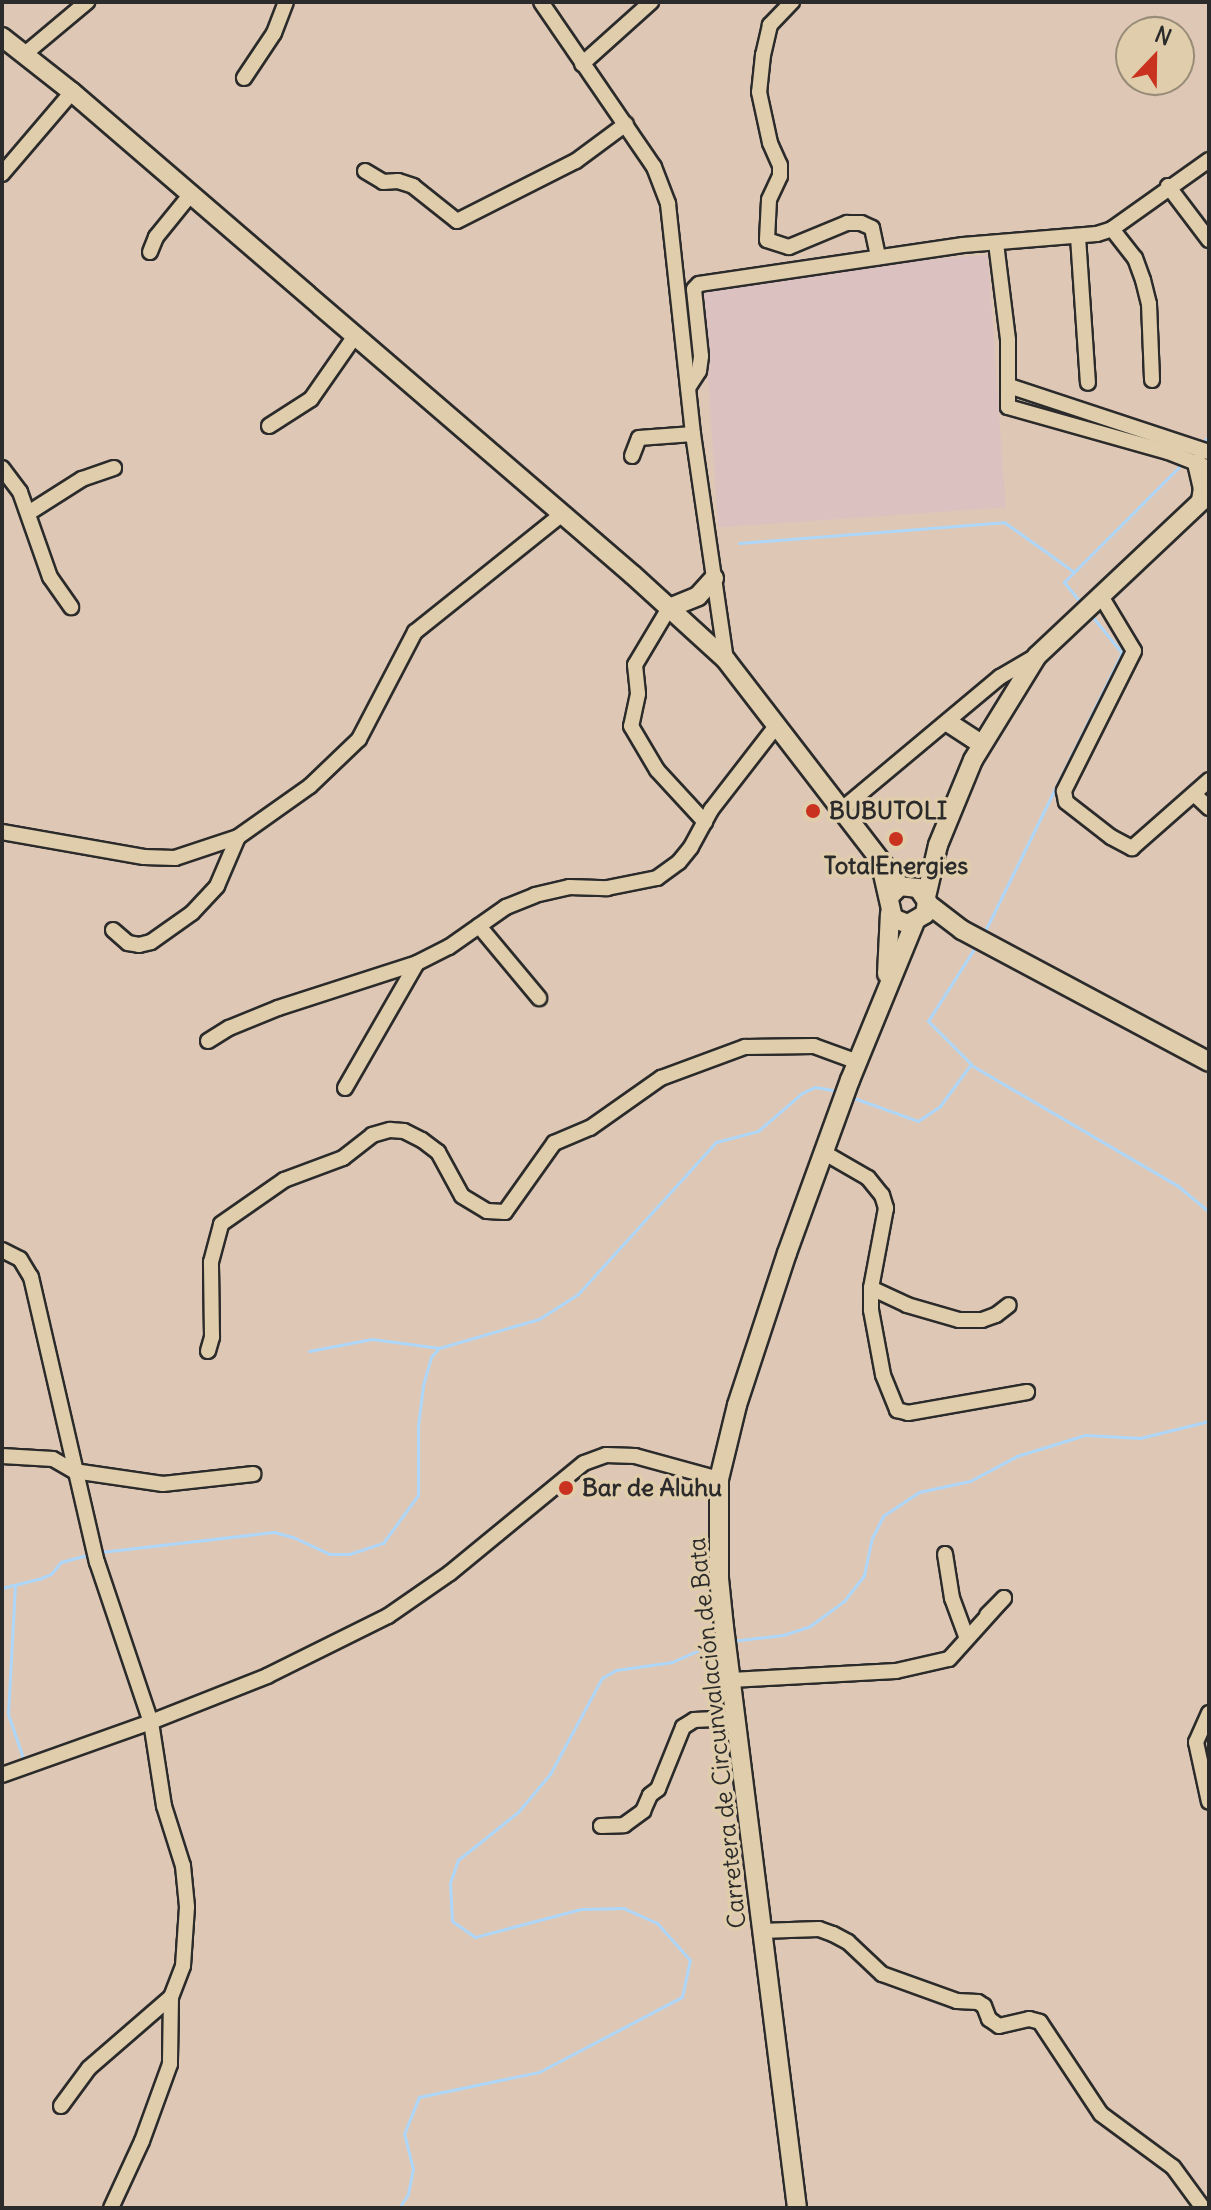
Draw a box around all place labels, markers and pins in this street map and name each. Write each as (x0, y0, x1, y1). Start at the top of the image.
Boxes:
place label: BUBUTOLI (829, 797, 947, 825)
marker: BUBUTOLI (804, 802, 822, 820)
marker: TotalEnergies (887, 830, 905, 848)
place label: TotalEnergies (824, 852, 968, 880)
place label: Bar de Aluhu (582, 1474, 722, 1502)
marker: Bar de Aluhu (557, 1479, 575, 1497)

